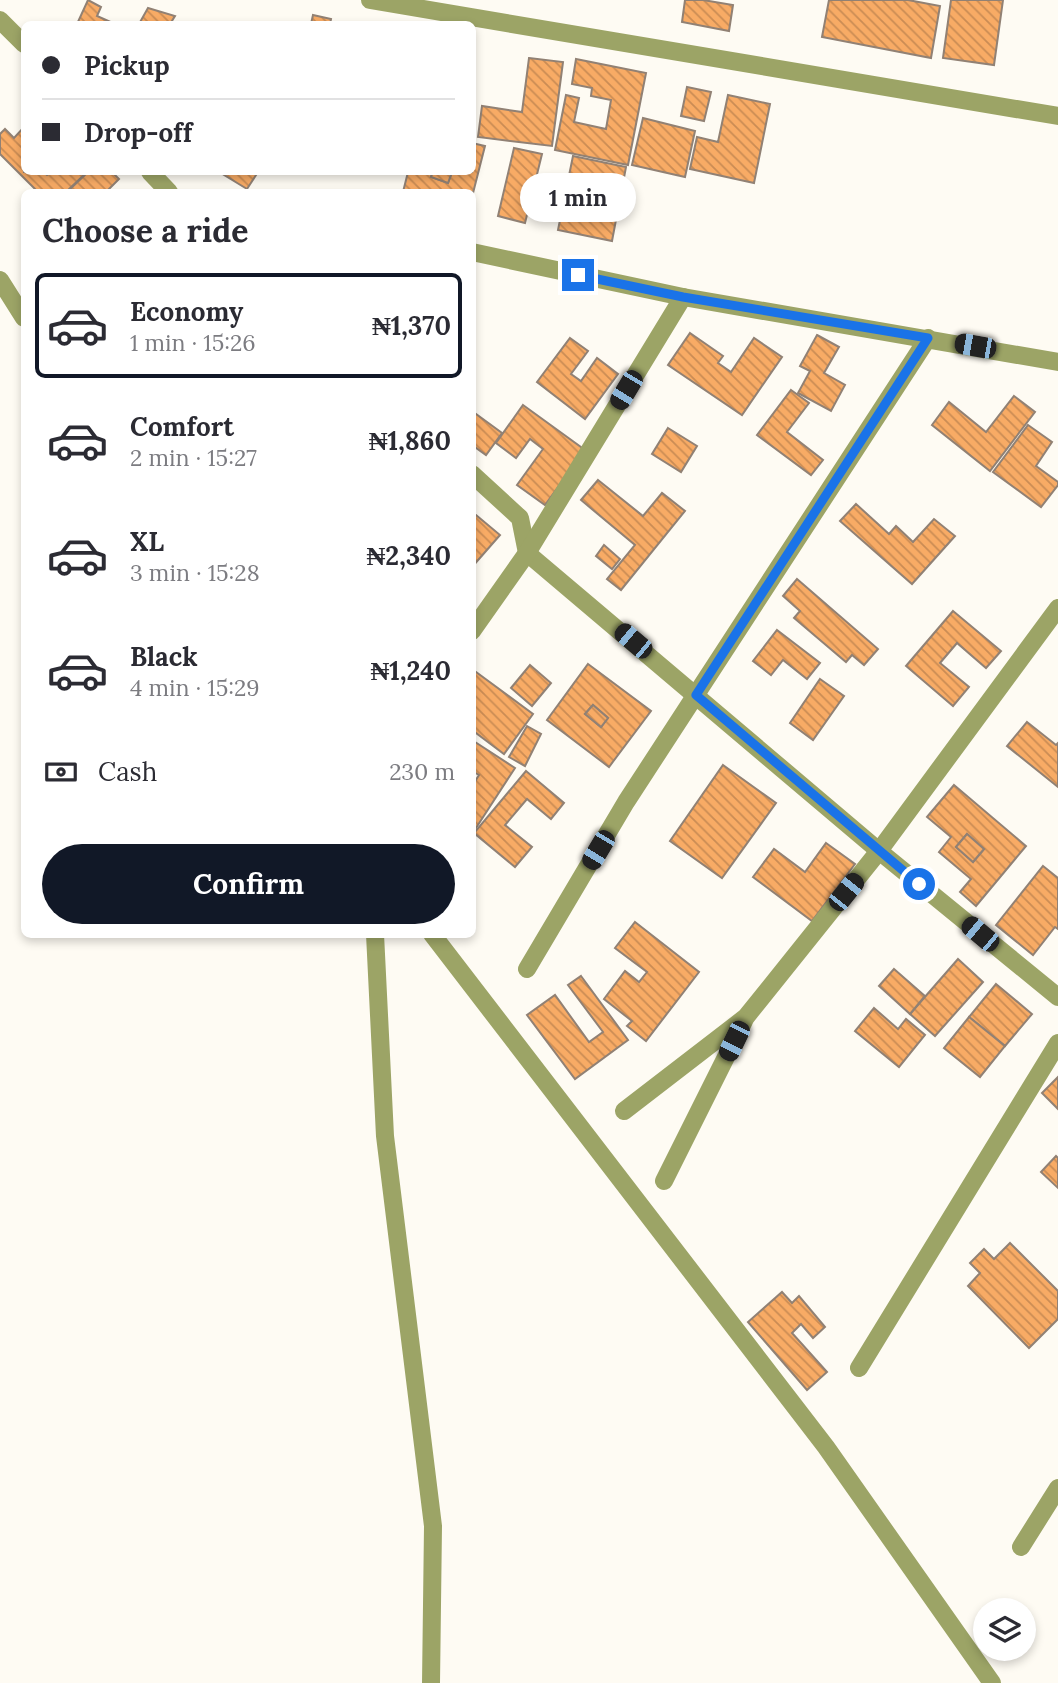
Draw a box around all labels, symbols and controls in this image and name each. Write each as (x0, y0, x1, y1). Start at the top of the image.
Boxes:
text: Pickup (84, 49, 170, 82)
text: Drop-off (84, 116, 192, 149)
callout: 1 min (520, 174, 636, 222)
text: 1 min (549, 183, 607, 212)
text: Choose a ride (42, 210, 249, 251)
route end (562, 259, 594, 291)
icon: car (46, 294, 109, 357)
text: Economy (130, 295, 243, 328)
text: ₦1,370 (372, 309, 451, 342)
text: 1 min · 15:26 (130, 328, 256, 357)
car (953, 332, 998, 360)
car (607, 367, 646, 413)
icon: car (46, 409, 109, 472)
text: Comfort (130, 410, 234, 443)
text: ₦1,860 (369, 424, 451, 457)
text: 2 min · 15:27 (130, 443, 257, 472)
icon: car (46, 524, 109, 587)
text: XL (130, 525, 164, 558)
text: ₦2,340 (367, 539, 451, 572)
text: 3 min · 15:28 (130, 558, 260, 587)
car (611, 619, 656, 663)
icon: car (46, 639, 109, 702)
text: Black (130, 640, 198, 673)
text: ₦1,240 (371, 654, 451, 687)
text: 4 min · 15:29 (130, 673, 260, 702)
icon: cash (42, 753, 80, 791)
text: Cash (98, 755, 157, 788)
text: 230 m (389, 757, 455, 786)
car (579, 827, 618, 873)
button: Confirm (42, 844, 455, 924)
route start (903, 868, 935, 900)
car (825, 869, 868, 915)
car (958, 912, 1003, 956)
car (716, 1018, 753, 1064)
map controls (973, 1598, 1036, 1661)
button: layers (973, 1598, 1036, 1661)

